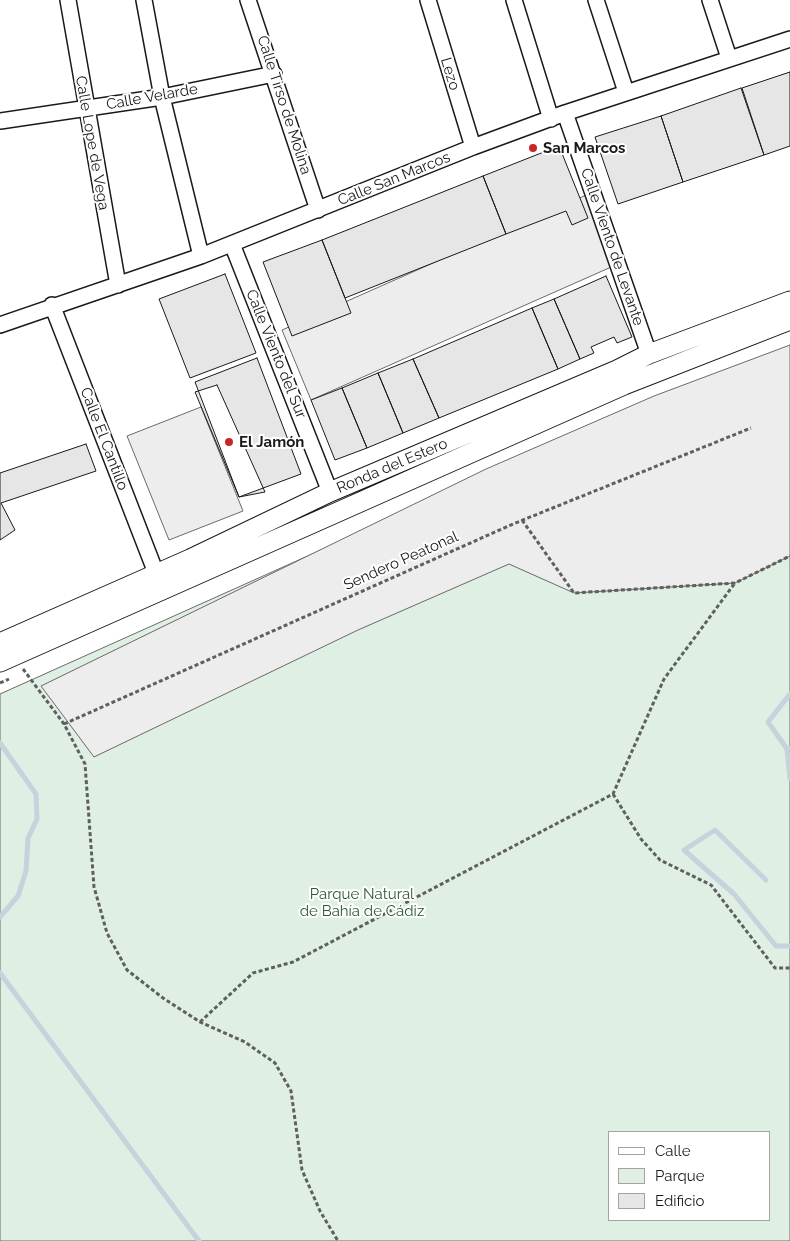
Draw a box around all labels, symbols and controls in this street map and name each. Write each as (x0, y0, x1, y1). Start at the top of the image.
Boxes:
street label: Calle Tirso de Molina (253, 33, 315, 177)
street label: Lezo (437, 55, 463, 93)
street label: Calle Lope de Vega (71, 74, 113, 212)
street label: Calle Velarde (105, 80, 199, 114)
place label: San Marcos (543, 139, 626, 157)
marker: San Marcos (527, 142, 539, 154)
street label: Calle San Marcos (335, 148, 453, 210)
street label: Calle Viento de Levante (577, 166, 647, 328)
street label: Calle Viento del Sur (242, 287, 310, 421)
street label: Calle El Cantillo (76, 385, 132, 493)
place label: El Jamón (239, 433, 304, 451)
street label: Ronda del Estero (334, 435, 450, 497)
marker: El Jamón (223, 436, 235, 448)
street label: Sendero Peatonal (341, 528, 461, 594)
park label: Parque Natural de Bahía de Cádiz (300, 885, 424, 920)
legend (608, 1131, 770, 1221)
text: Calle (655, 1142, 690, 1160)
text: Parque (655, 1167, 704, 1185)
text: Edificio (655, 1192, 705, 1210)

